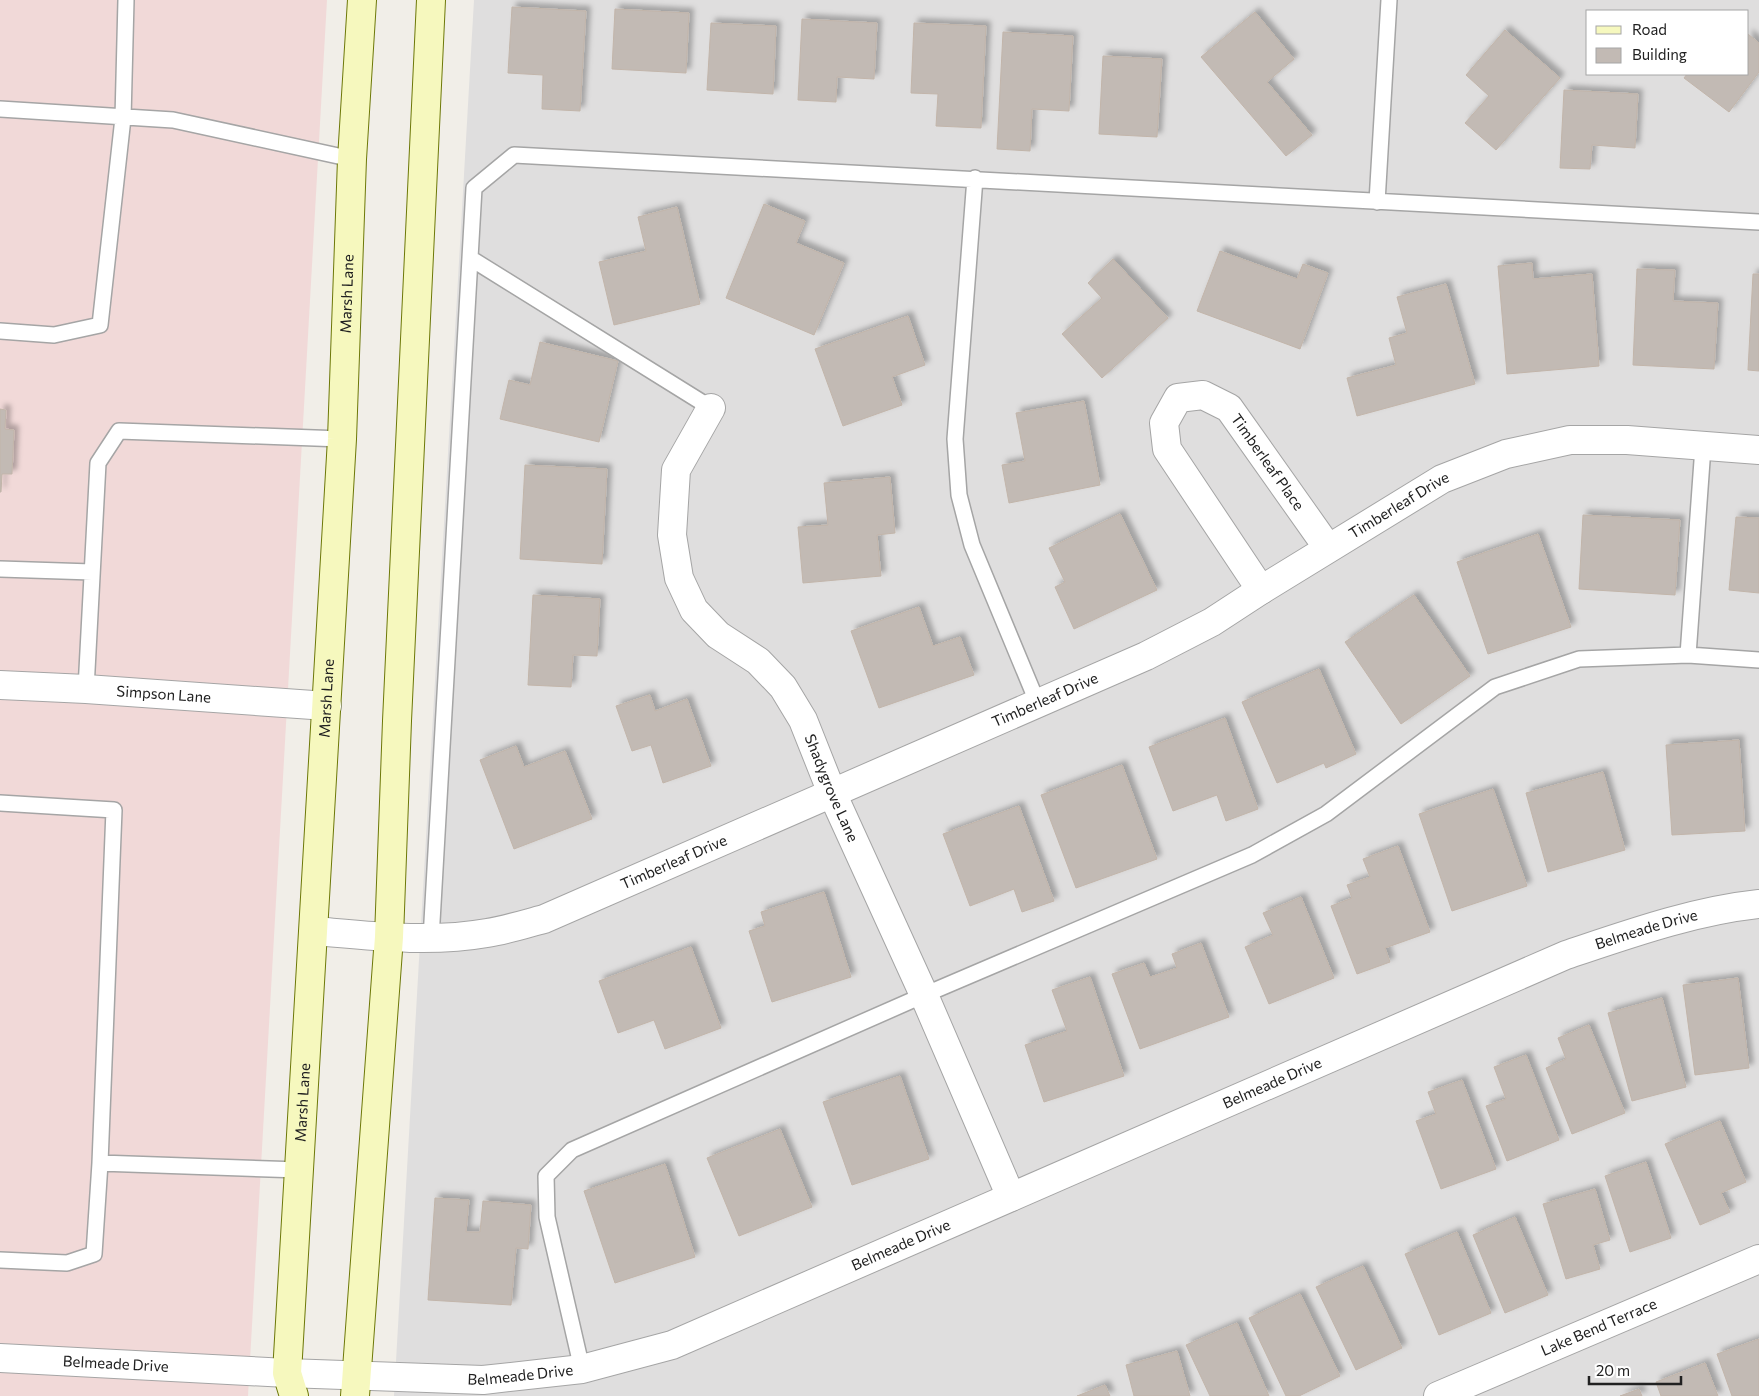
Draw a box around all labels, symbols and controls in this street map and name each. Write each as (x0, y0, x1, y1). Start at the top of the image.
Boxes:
legend (1586, 10, 1749, 75)
text: Road (1632, 20, 1667, 38)
text: Building (1632, 45, 1687, 63)
street label: Marsh Lane (336, 254, 357, 334)
street label: Timberleaf Place (1228, 410, 1309, 514)
street label: Timberleaf Drive (1345, 467, 1451, 542)
street label: Marsh Lane (314, 658, 337, 738)
street label: Timberleaf Drive (989, 668, 1101, 730)
street label: Simpson Lane (116, 681, 212, 706)
street label: Shadygrove Lane (802, 731, 863, 844)
street label: Timberleaf Drive (618, 830, 729, 892)
street label: Belmeade Drive (1593, 905, 1699, 953)
street label: Belmeade Drive (1220, 1053, 1324, 1112)
street label: Marsh Lane (291, 1062, 313, 1142)
street label: Belmeade Drive (848, 1215, 953, 1274)
street label: Lake Bend Terrace (1538, 1294, 1659, 1359)
street label: Belmeade Drive (62, 1351, 169, 1375)
scale bar (1589, 1354, 1682, 1386)
street label: Belmeade Drive (467, 1360, 574, 1388)
text: 20 m (1596, 1361, 1630, 1379)

